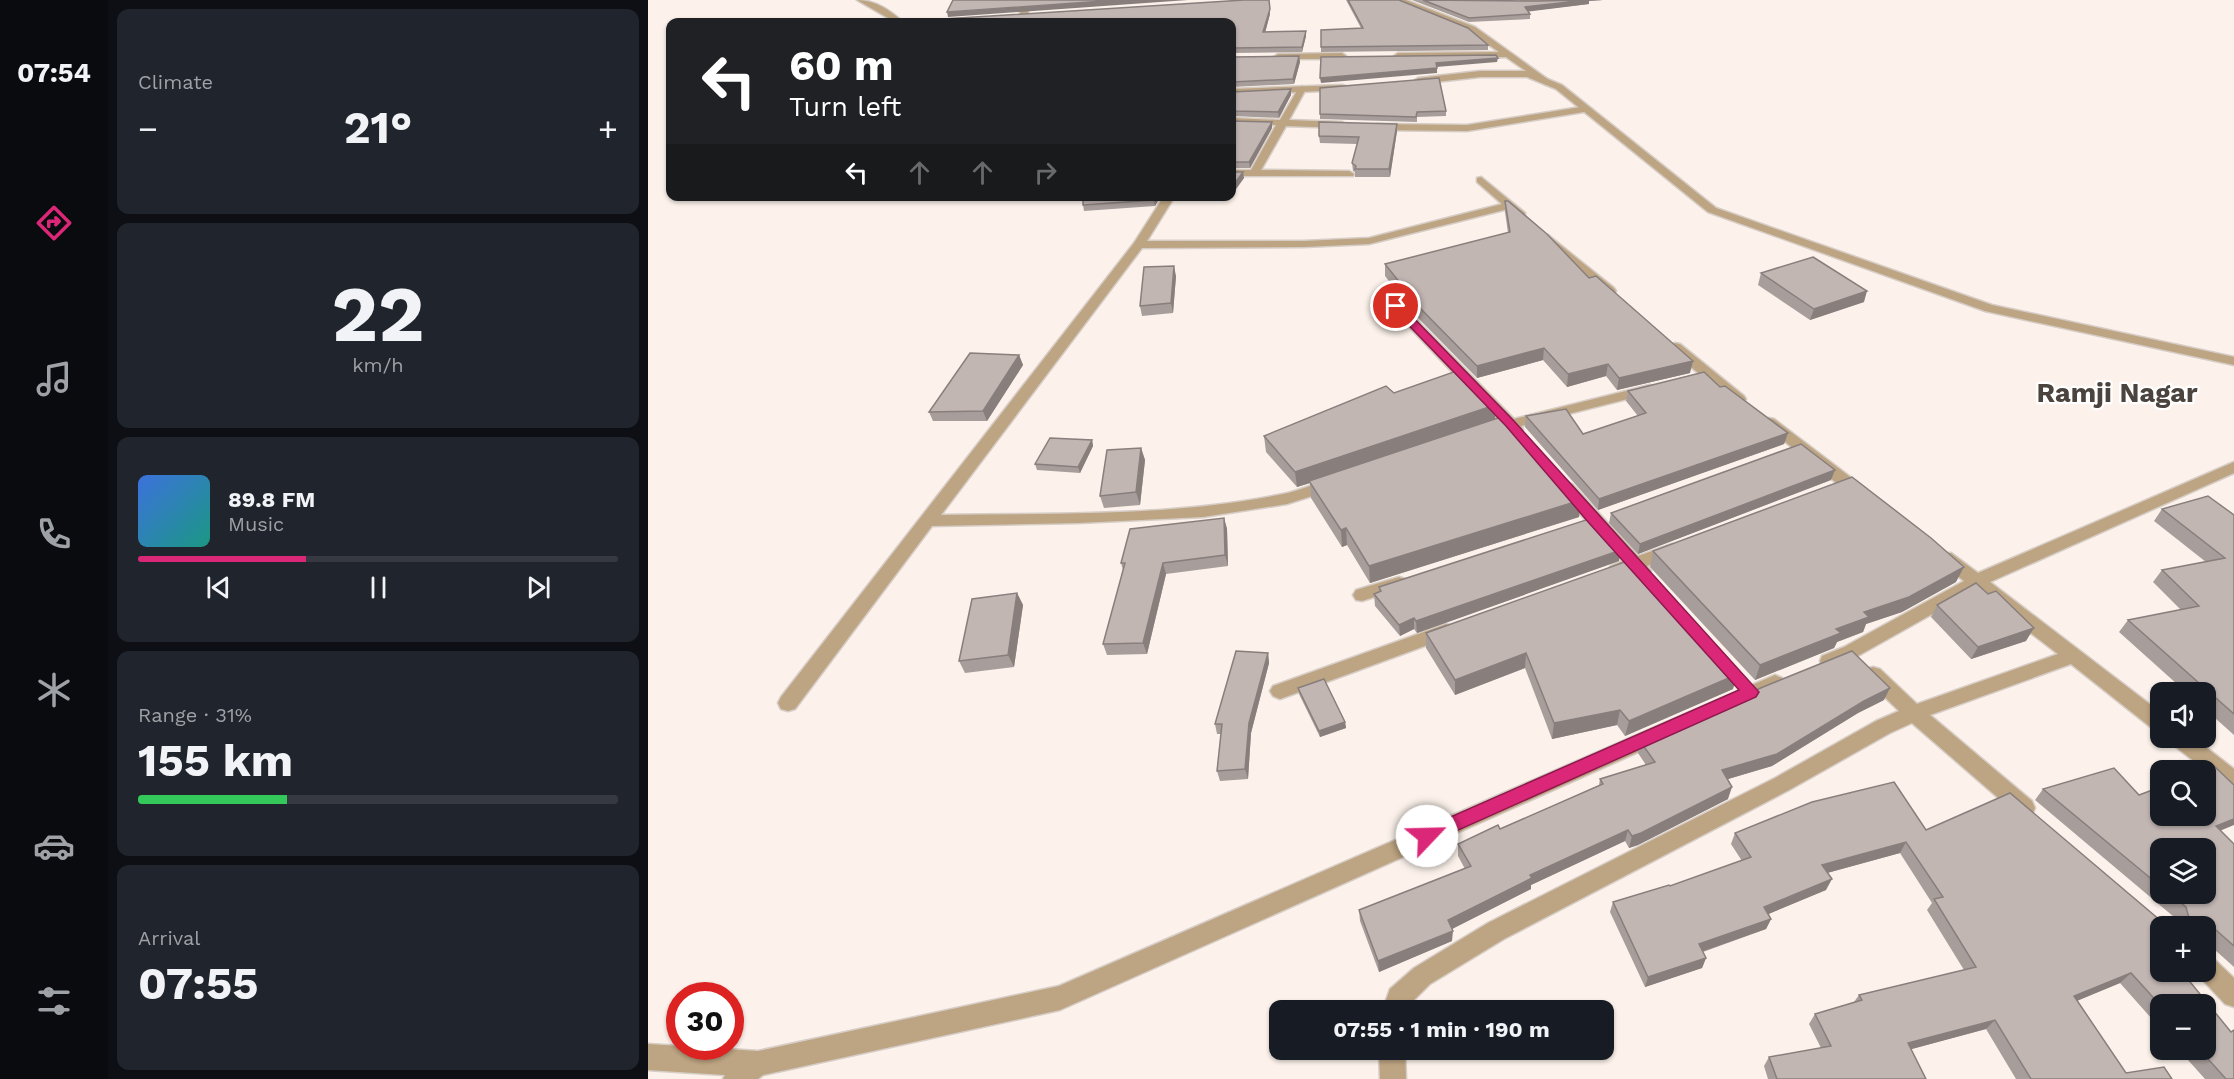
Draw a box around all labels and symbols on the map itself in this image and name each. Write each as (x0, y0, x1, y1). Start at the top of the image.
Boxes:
pin (1370, 280, 1421, 331)
district label: Ramji Nagar (2036, 377, 2198, 409)
position arrow (1395, 804, 1459, 868)
speed limit sign: 30 (666, 982, 744, 1060)

